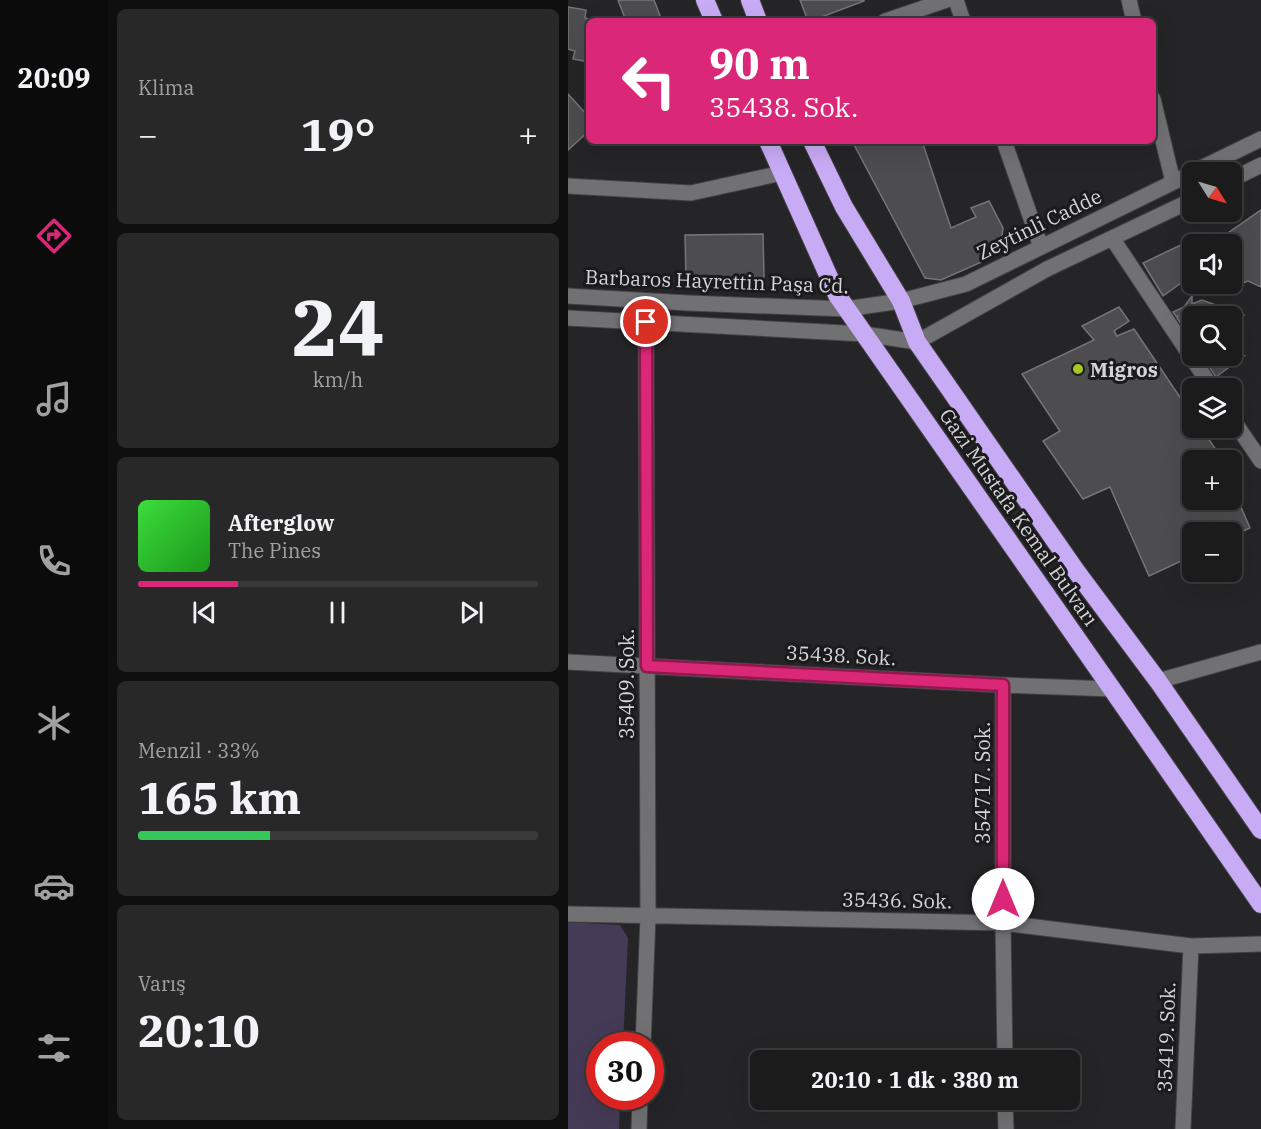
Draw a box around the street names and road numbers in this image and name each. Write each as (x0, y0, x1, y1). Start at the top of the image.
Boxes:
street label: Zeytinli Cadde (972, 182, 1106, 266)
street label: Barbaros Hayrettin Paşa Cd. (585, 263, 849, 299)
street label: Gazi Mustafa Kemal Bulvarı (934, 403, 1104, 631)
street label: 35409. Sok. (613, 629, 640, 739)
street label: 35438. Sok. (785, 639, 897, 671)
street label: 354717. Sok. (969, 722, 996, 844)
street label: 35436. Sok. (842, 886, 952, 914)
street label: 35419. Sok. (1151, 981, 1181, 1093)

